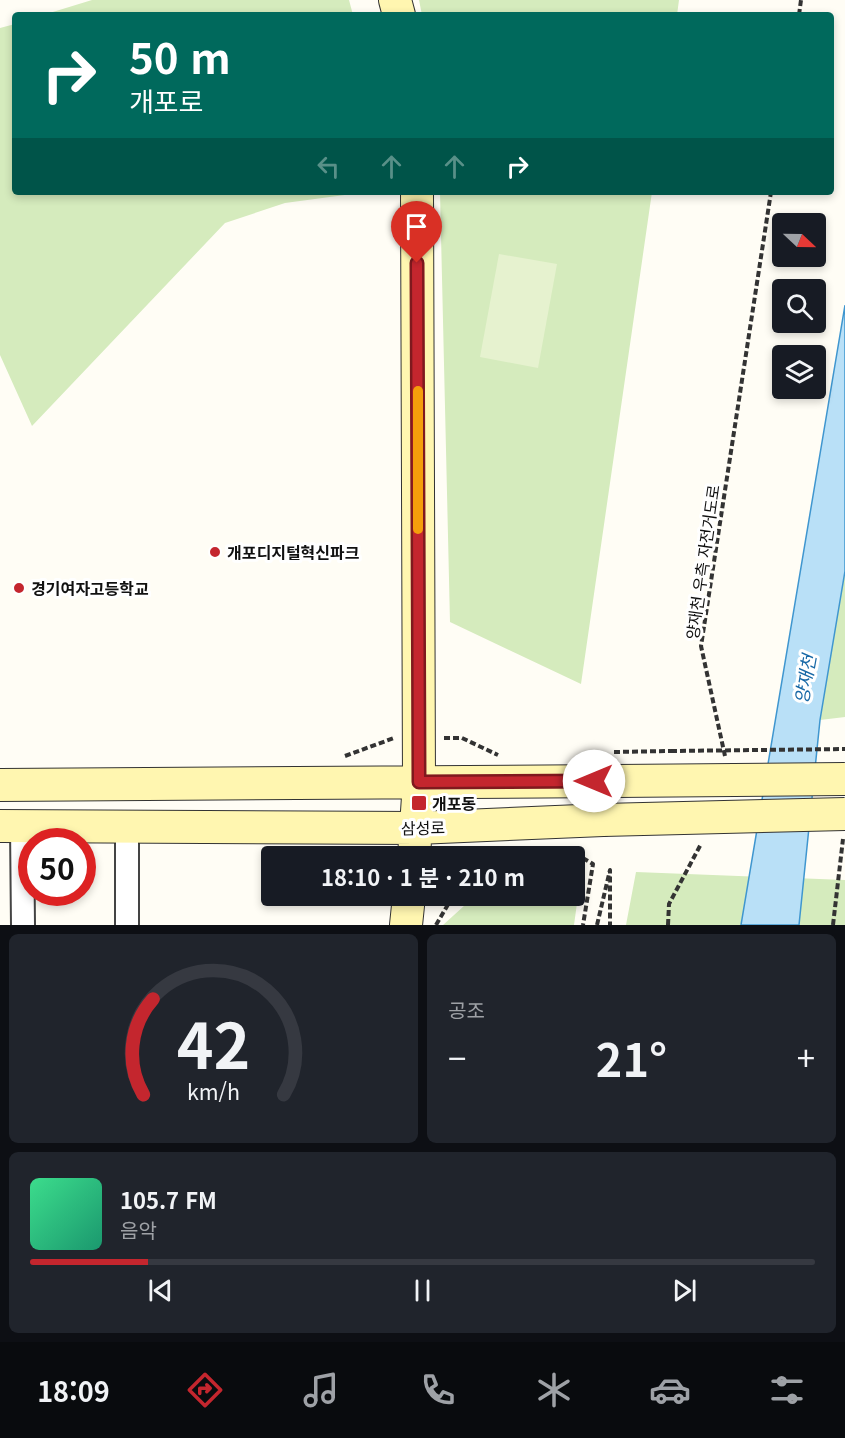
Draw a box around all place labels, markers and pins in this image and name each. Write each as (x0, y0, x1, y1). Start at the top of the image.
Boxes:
pin (391, 201, 442, 263)
place label: 개포디지털혁신파크 (227, 540, 360, 564)
marker: 개포디지털혁신파크 (208, 545, 222, 559)
place label: 경기여자고등학교 (31, 576, 149, 600)
marker: 경기여자고등학교 (12, 581, 26, 595)
place label: 개포동 (432, 791, 476, 815)
marker: 개포동 (410, 794, 428, 812)

